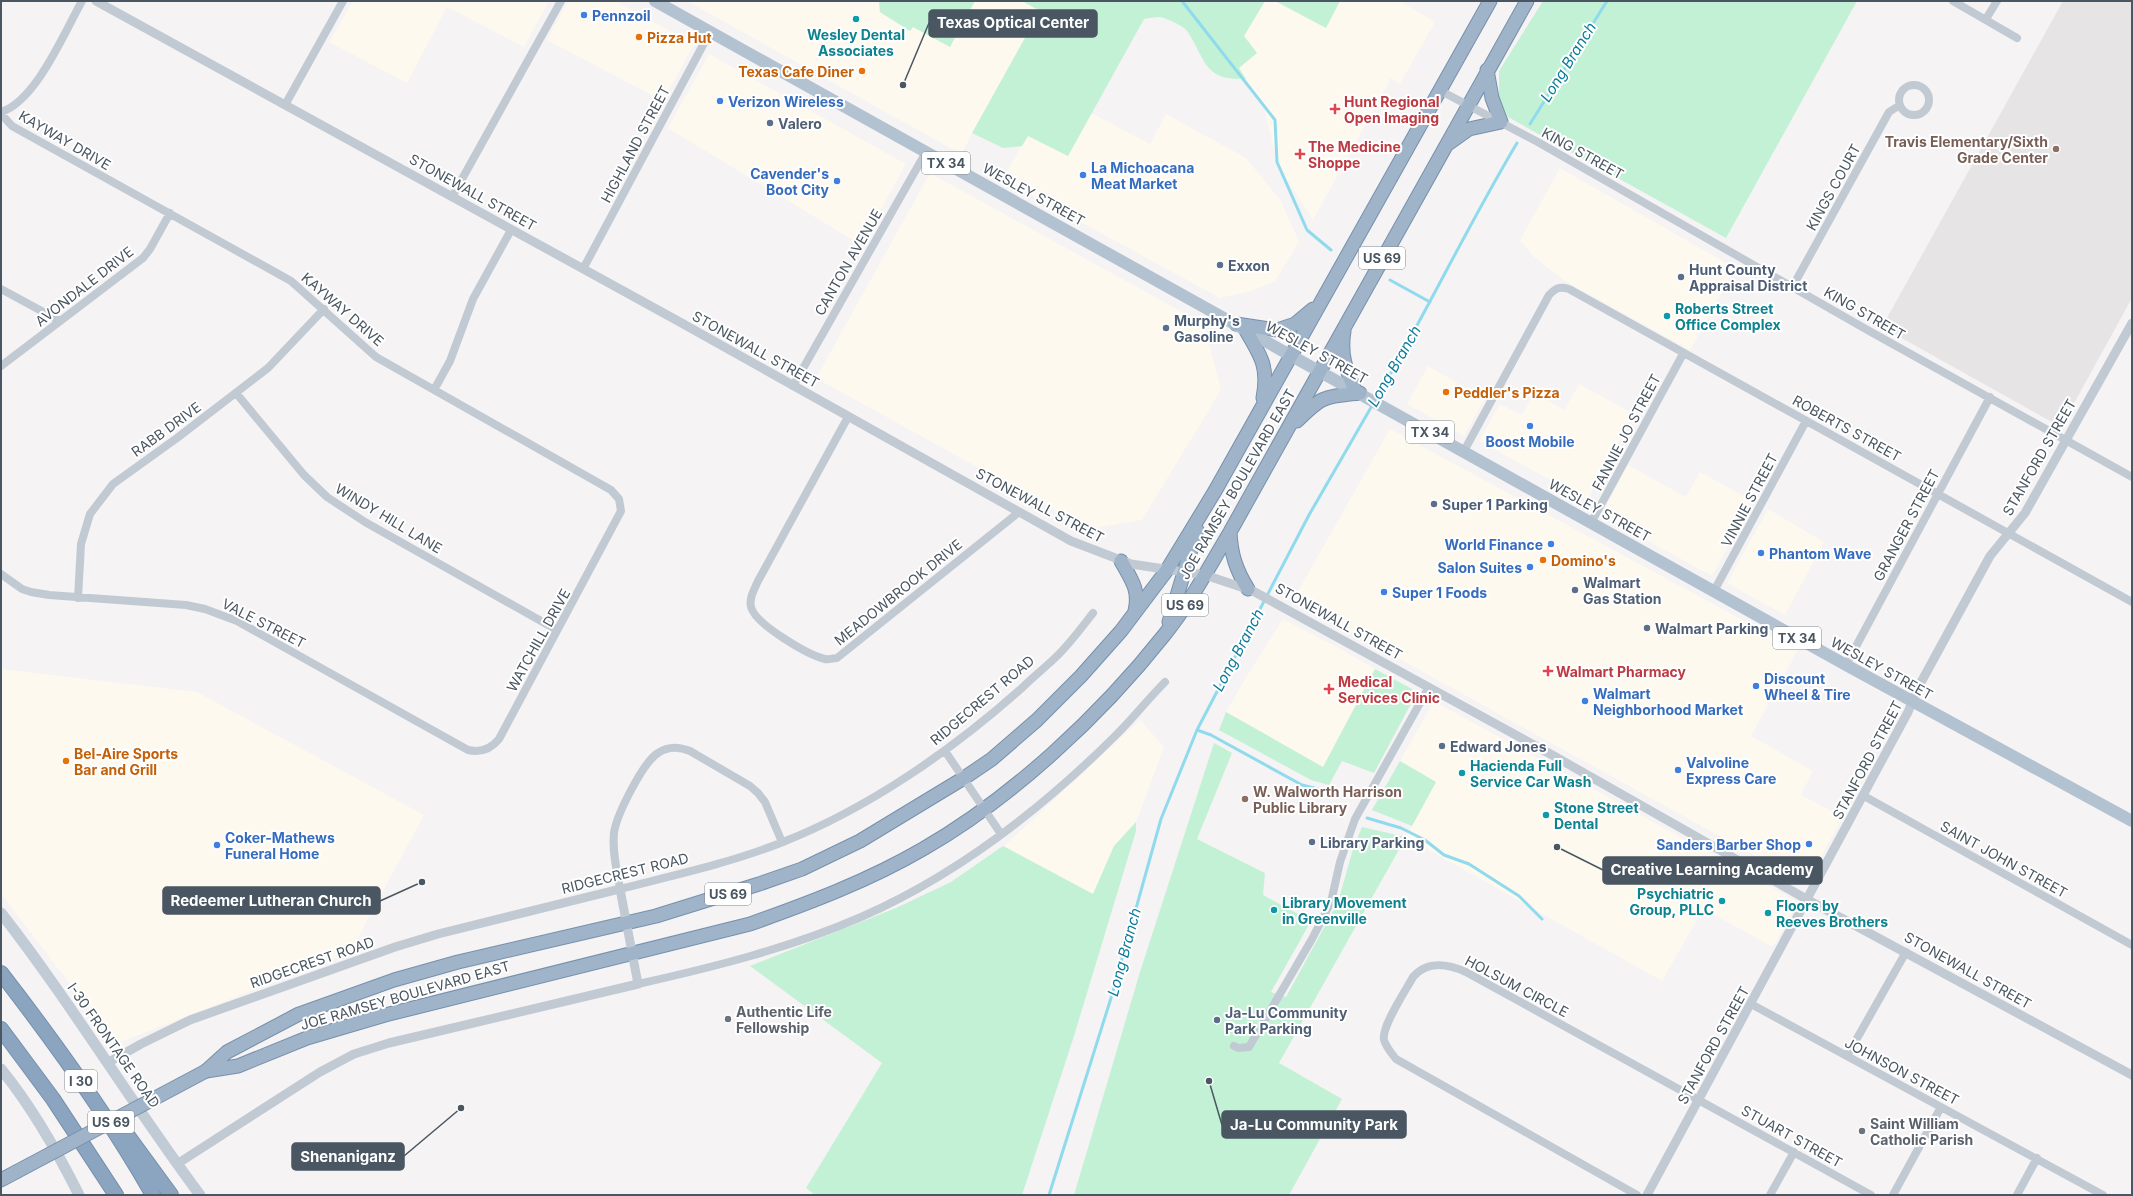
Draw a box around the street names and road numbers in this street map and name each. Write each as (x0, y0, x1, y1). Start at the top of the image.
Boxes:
street label: HIGHLAND STREET (597, 83, 673, 205)
street label: KAYWAY DRIVE (16, 107, 114, 173)
street label: KING STREET (1539, 124, 1627, 182)
street label: KINGS COURT (1802, 141, 1864, 233)
street label: STONEWALL STREET (407, 150, 539, 234)
road number: TX 34 (922, 152, 970, 174)
street label: WESLEY STREET (980, 159, 1088, 229)
street label: CANTON AVENUE (811, 206, 885, 318)
street label: AVONDALE DRIVE (32, 242, 136, 330)
road number: US 69 (1359, 247, 1405, 269)
street label: KAYWAY DRIVE (298, 269, 388, 349)
street label: KING STREET (1821, 283, 1909, 343)
street label: STONEWALL STREET (690, 307, 822, 391)
street label: WESLEY STREET (1263, 317, 1371, 387)
street label: FANNIE JO STREET (1588, 371, 1664, 493)
street label: JOE RAMSEY BOULEVARD EAST (1175, 386, 1299, 582)
street label: ROBERTS STREET (1790, 391, 1904, 465)
street label: STANFORD STREET (1999, 396, 2079, 518)
street label: RABB DRIVE (128, 398, 204, 460)
road number: TX 34 (1406, 421, 1454, 443)
street label: VINNIE STREET (1717, 450, 1781, 550)
street label: STONEWALL STREET (973, 464, 1107, 546)
street label: GRANGER STREET (1869, 466, 1943, 584)
street label: WESLEY STREET (1546, 475, 1654, 545)
street label: WINDY HILL LANE (332, 479, 446, 557)
street label: MEADOWBROOK DRIVE (831, 535, 965, 649)
street label: STONEWALL STREET (1273, 579, 1405, 663)
street label: WATCHILL DRIVE (503, 585, 573, 695)
road number: US 69 (1162, 594, 1208, 616)
street label: VALE STREET (219, 595, 309, 651)
road number: TX 34 (1773, 627, 1821, 649)
street label: WESLEY STREET (1828, 633, 1936, 703)
street label: RIDGECREST ROAD (927, 652, 1037, 748)
street label: STANFORD STREET (1829, 698, 1905, 822)
street label: SAINT JOHN STREET (1938, 817, 2070, 901)
street label: RIDGECREST ROAD (560, 849, 690, 897)
road number: US 69 (705, 883, 751, 905)
street label: STONEWALL STREET (1902, 928, 2034, 1012)
street label: RIDGECREST ROAD (248, 933, 376, 991)
street label: HOLSUM CIRCLE (1462, 952, 1572, 1020)
street label: JOE RAMSEY BOULEVARD EAST (298, 957, 512, 1033)
street label: I-30 FRONTAGE ROAD (64, 979, 164, 1111)
street label: STANFORD STREET (1674, 983, 1752, 1107)
street label: JOHNSON STREET (1842, 1034, 1962, 1108)
road number: I 30 (65, 1070, 97, 1092)
street label: STUART STREET (1739, 1101, 1845, 1171)
road number: US 69 (88, 1111, 134, 1133)

